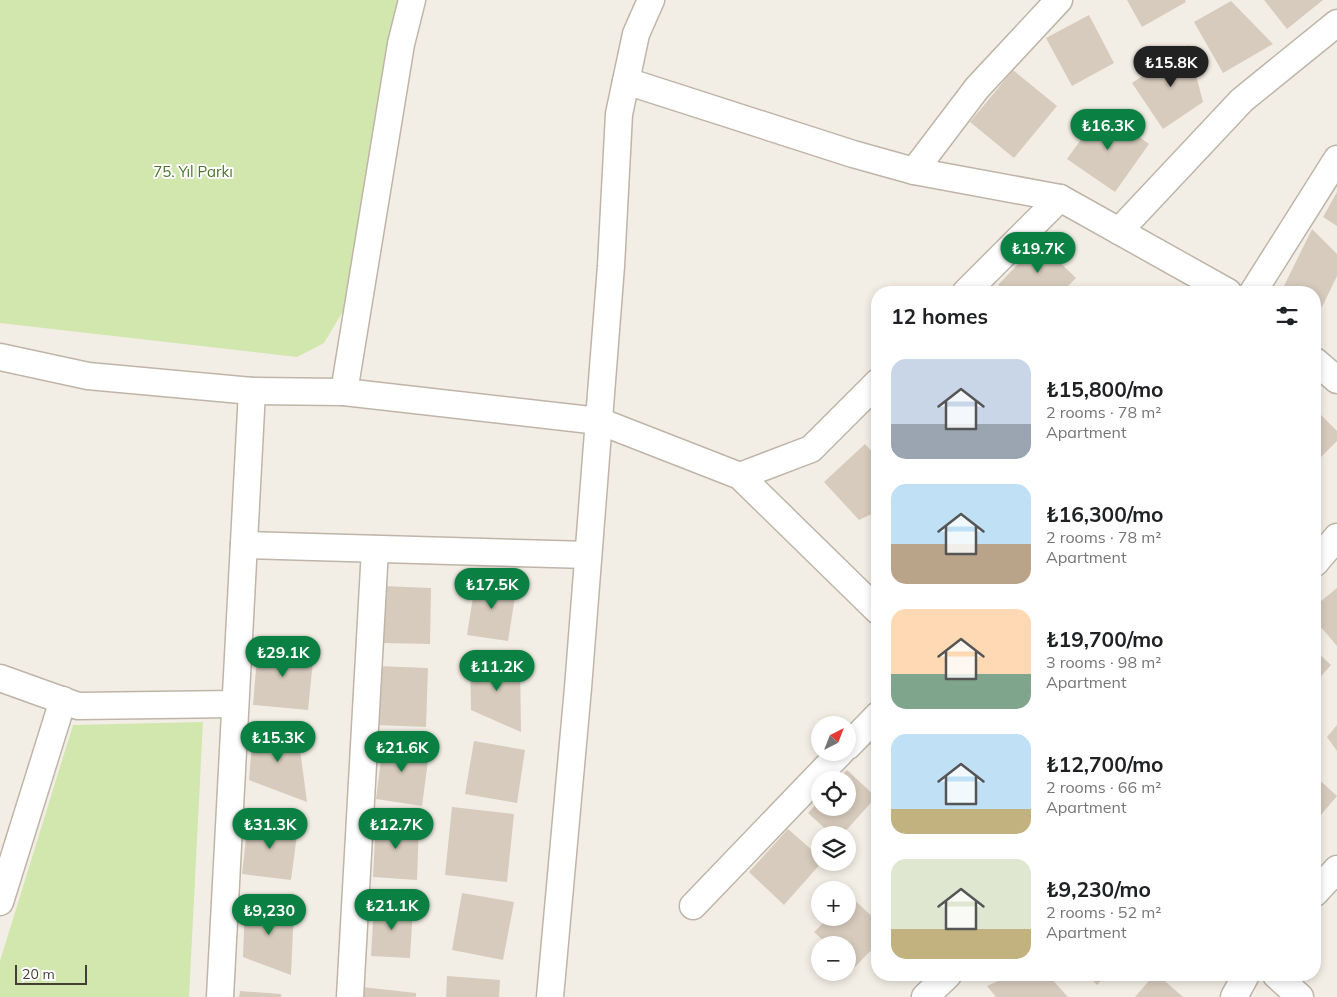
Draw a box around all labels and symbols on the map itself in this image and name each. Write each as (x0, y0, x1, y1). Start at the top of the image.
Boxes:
pin: ₺15.8K (1130, 46, 1212, 88)
pin: ₺16.3K (1067, 108, 1149, 151)
park label: 75. Yıl Parkı (153, 162, 233, 181)
pin: ₺19.7K (997, 232, 1079, 274)
pin: ₺17.5K (451, 568, 533, 610)
pin: ₺29.1K (242, 636, 324, 678)
pin: ₺11.2K (456, 650, 538, 692)
north arrow (811, 716, 856, 761)
pin: ₺15.3K (237, 720, 319, 763)
pin: ₺21.6K (361, 730, 443, 773)
pin: ₺31.3K (229, 808, 311, 850)
pin: ₺12.7K (355, 808, 437, 850)
pin: ₺21.1K (351, 888, 433, 931)
pin: ₺9,230 (228, 894, 310, 936)
scale bar (15, 962, 88, 985)

